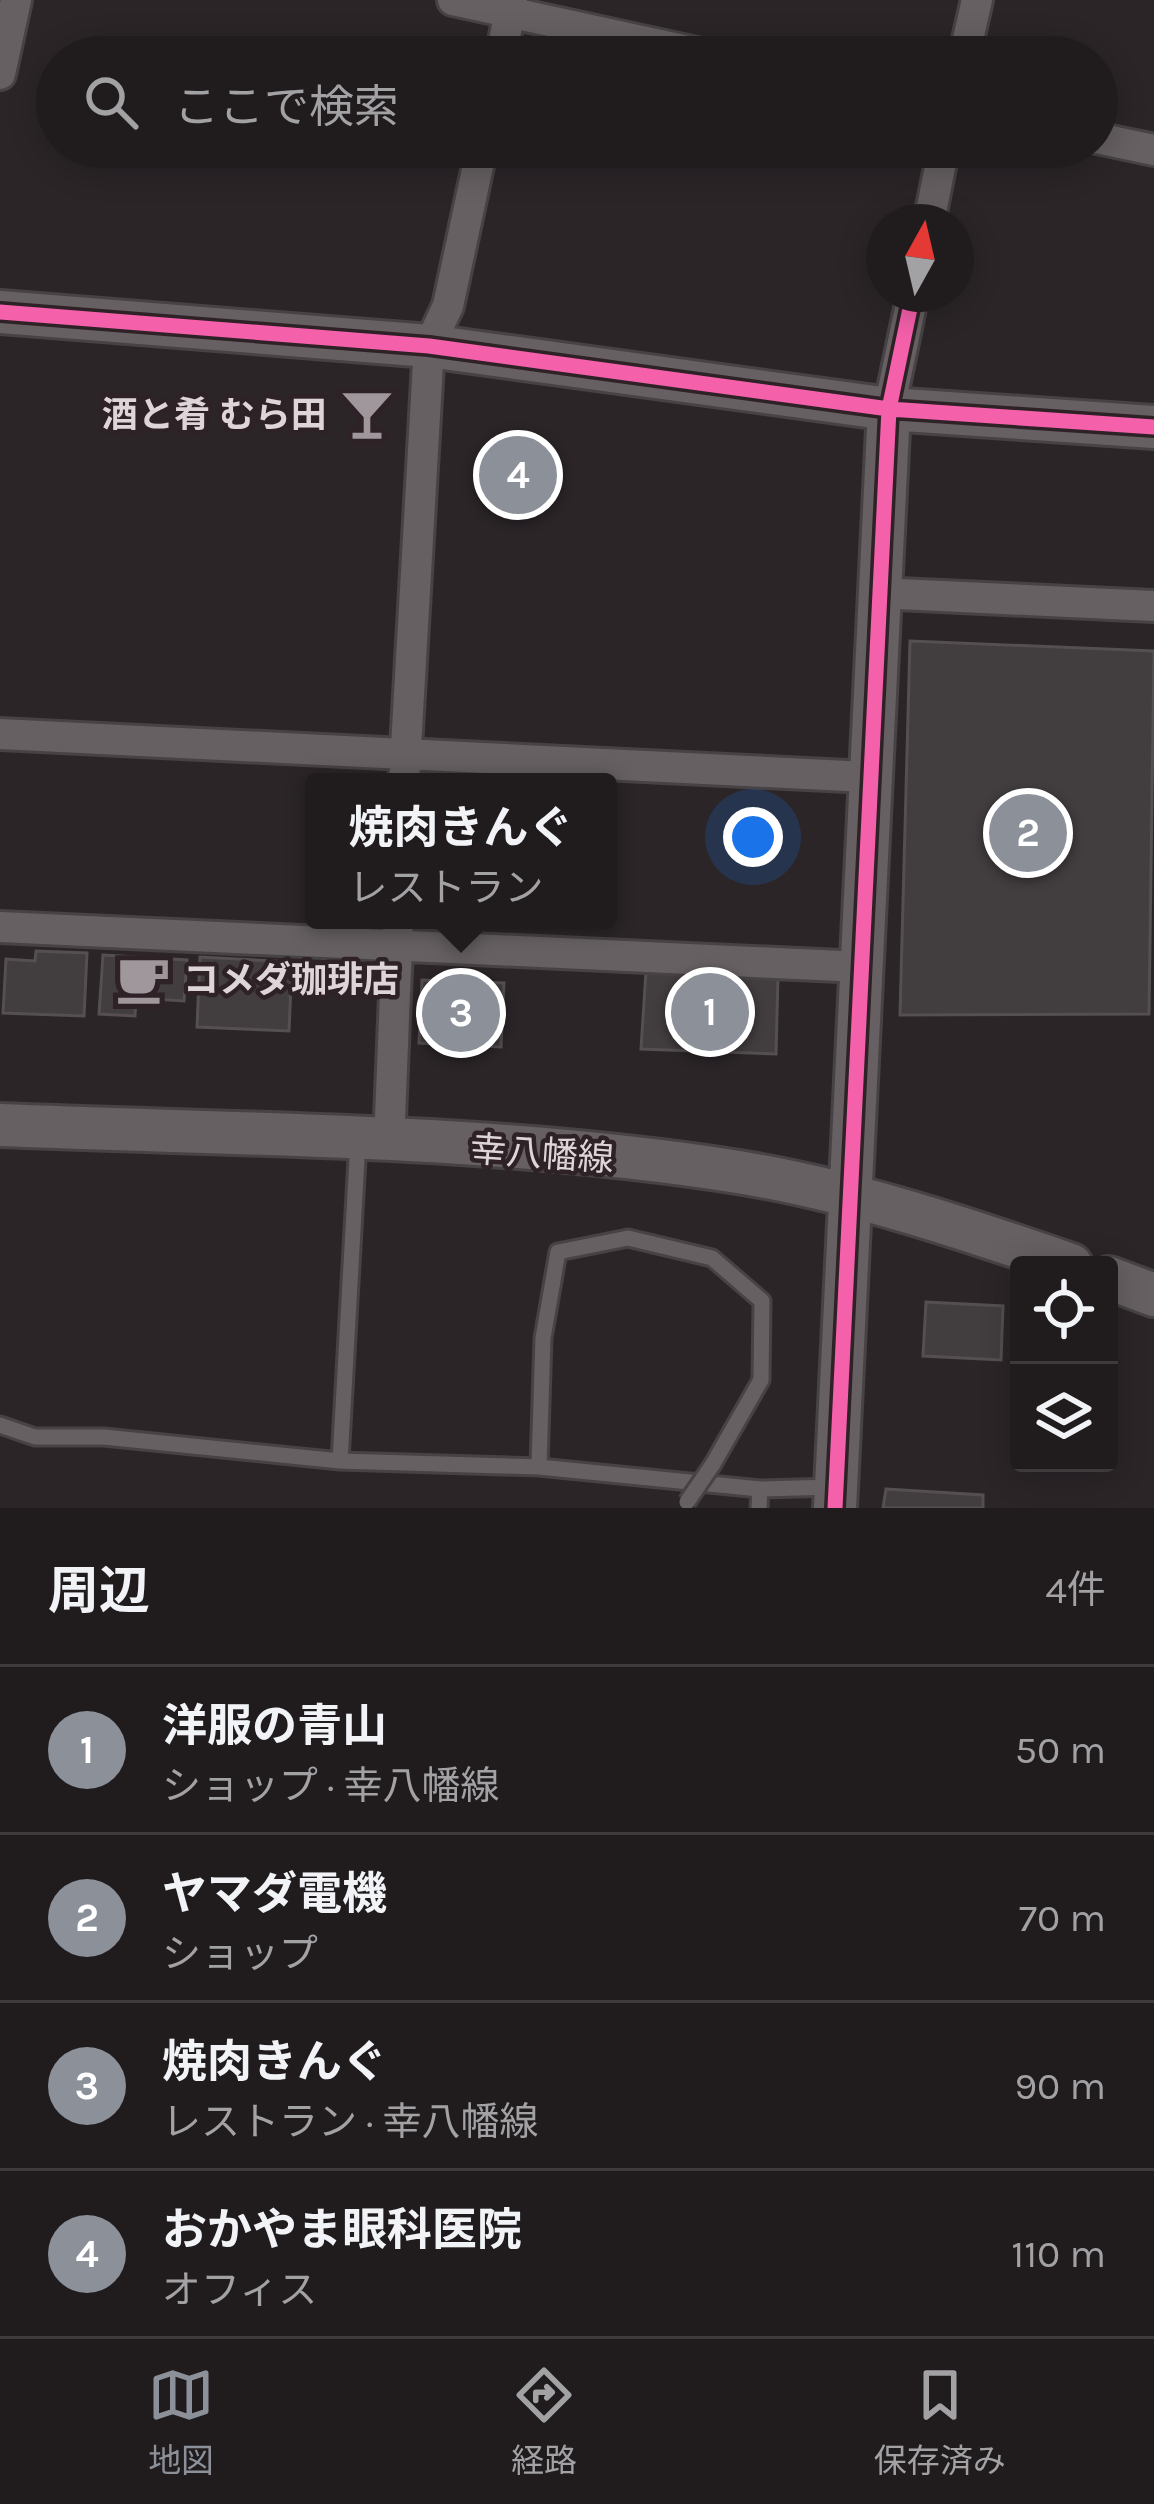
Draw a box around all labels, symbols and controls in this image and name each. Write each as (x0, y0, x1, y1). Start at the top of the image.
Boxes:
search box (36, 36, 1118, 168)
icon: search (78, 69, 144, 135)
text: ここで検索 (174, 81, 399, 133)
north arrow (866, 204, 974, 312)
bar icon: 酒と肴 むら田 (338, 385, 396, 443)
place label: 酒と肴 むら田 (102, 394, 327, 436)
pin: 4 (479, 430, 557, 520)
popup (305, 773, 617, 929)
pin: 2 (989, 788, 1067, 878)
text: 焼肉きんぐ (348, 802, 574, 854)
your location (723, 807, 783, 867)
text: レストラン (348, 865, 544, 911)
cafe icon: コメダ珈琲店 (114, 950, 172, 1008)
place label: コメダ珈琲店 (183, 959, 399, 1001)
pin: 1 (671, 967, 749, 1057)
pin: 3 (422, 968, 500, 1058)
street label: 幸八幡線 (469, 1128, 615, 1180)
map controls (1010, 1256, 1118, 1472)
button: locate (1010, 1256, 1118, 1364)
button: layers (1010, 1364, 1118, 1472)
text: 周辺 (48, 1561, 150, 1621)
text: 4件 (1045, 1567, 1106, 1613)
text: 洋服の青山 (162, 1700, 387, 1752)
text: 1 (80, 1727, 94, 1773)
text: 50 m (1015, 1727, 1106, 1773)
text: ショップ · 幸八幡線 (162, 1763, 500, 1809)
text: ヤマダ電機 (162, 1868, 387, 1920)
text: 2 (75, 1895, 99, 1941)
text: 70 m (1019, 1895, 1106, 1941)
text: ショップ (162, 1931, 318, 1977)
text: 焼肉きんぐ (162, 2036, 387, 2088)
text: 3 (75, 2063, 99, 2109)
text: 90 m (1014, 2063, 1106, 2109)
text: レストラン · 幸八幡線 (162, 2099, 539, 2145)
text: おかやま眼科医院 (162, 2204, 522, 2256)
text: 4 (75, 2231, 99, 2277)
text: 110 m (1011, 2231, 1106, 2277)
text: オフィス (162, 2267, 317, 2313)
tab: 地図 (148, 2362, 214, 2482)
tab: 経路 (511, 2362, 577, 2482)
tab: 保存済み (874, 2362, 1006, 2482)

